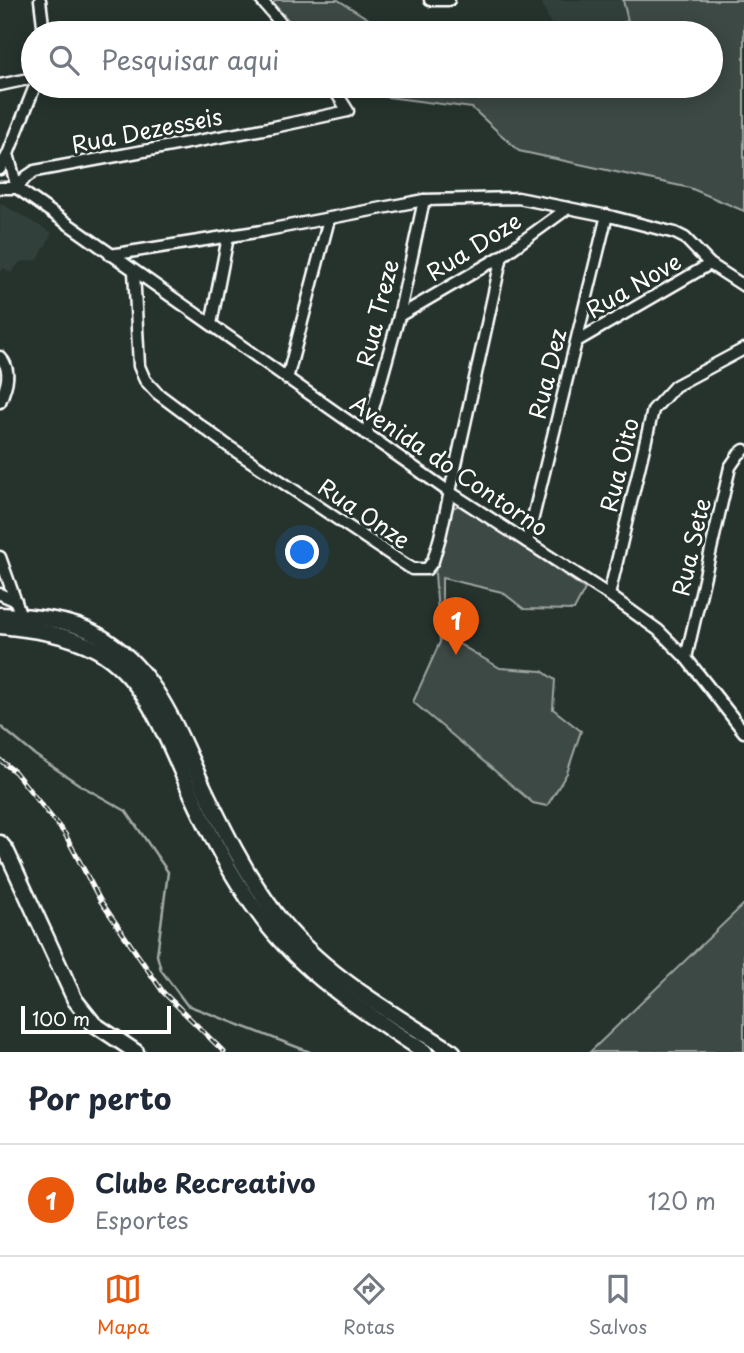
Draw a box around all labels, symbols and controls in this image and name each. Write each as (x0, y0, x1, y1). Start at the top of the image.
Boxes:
search box (21, 21, 723, 98)
text: Pesquisar aqui (101, 40, 279, 79)
icon: search (45, 41, 83, 79)
street label: Rua Dezesseis (68, 98, 225, 161)
street label: Rua Doze (419, 203, 528, 289)
street label: Rua Nove (579, 243, 687, 326)
street label: Rua Treze (346, 255, 407, 370)
street label: Rua Dez (518, 325, 575, 422)
street label: Avenida do Contorno (344, 385, 556, 544)
street label: Rua Oito (590, 414, 647, 515)
street label: Rua Onze (312, 469, 418, 557)
street label: Rua Sete (662, 494, 719, 599)
your location (285, 535, 319, 569)
pin: 1 (433, 597, 479, 655)
scale bar (21, 1003, 172, 1035)
text: 100 m (32, 1004, 90, 1032)
text: Por perto (28, 1075, 171, 1120)
text: Clube Recreativo (95, 1163, 316, 1202)
text: 1 (46, 1183, 57, 1218)
text: 120 m (648, 1183, 716, 1218)
text: Esportes (95, 1202, 188, 1237)
tab: Mapa (97, 1270, 149, 1340)
tab: Rotas (343, 1270, 395, 1340)
tab: Salvos (588, 1270, 647, 1340)

